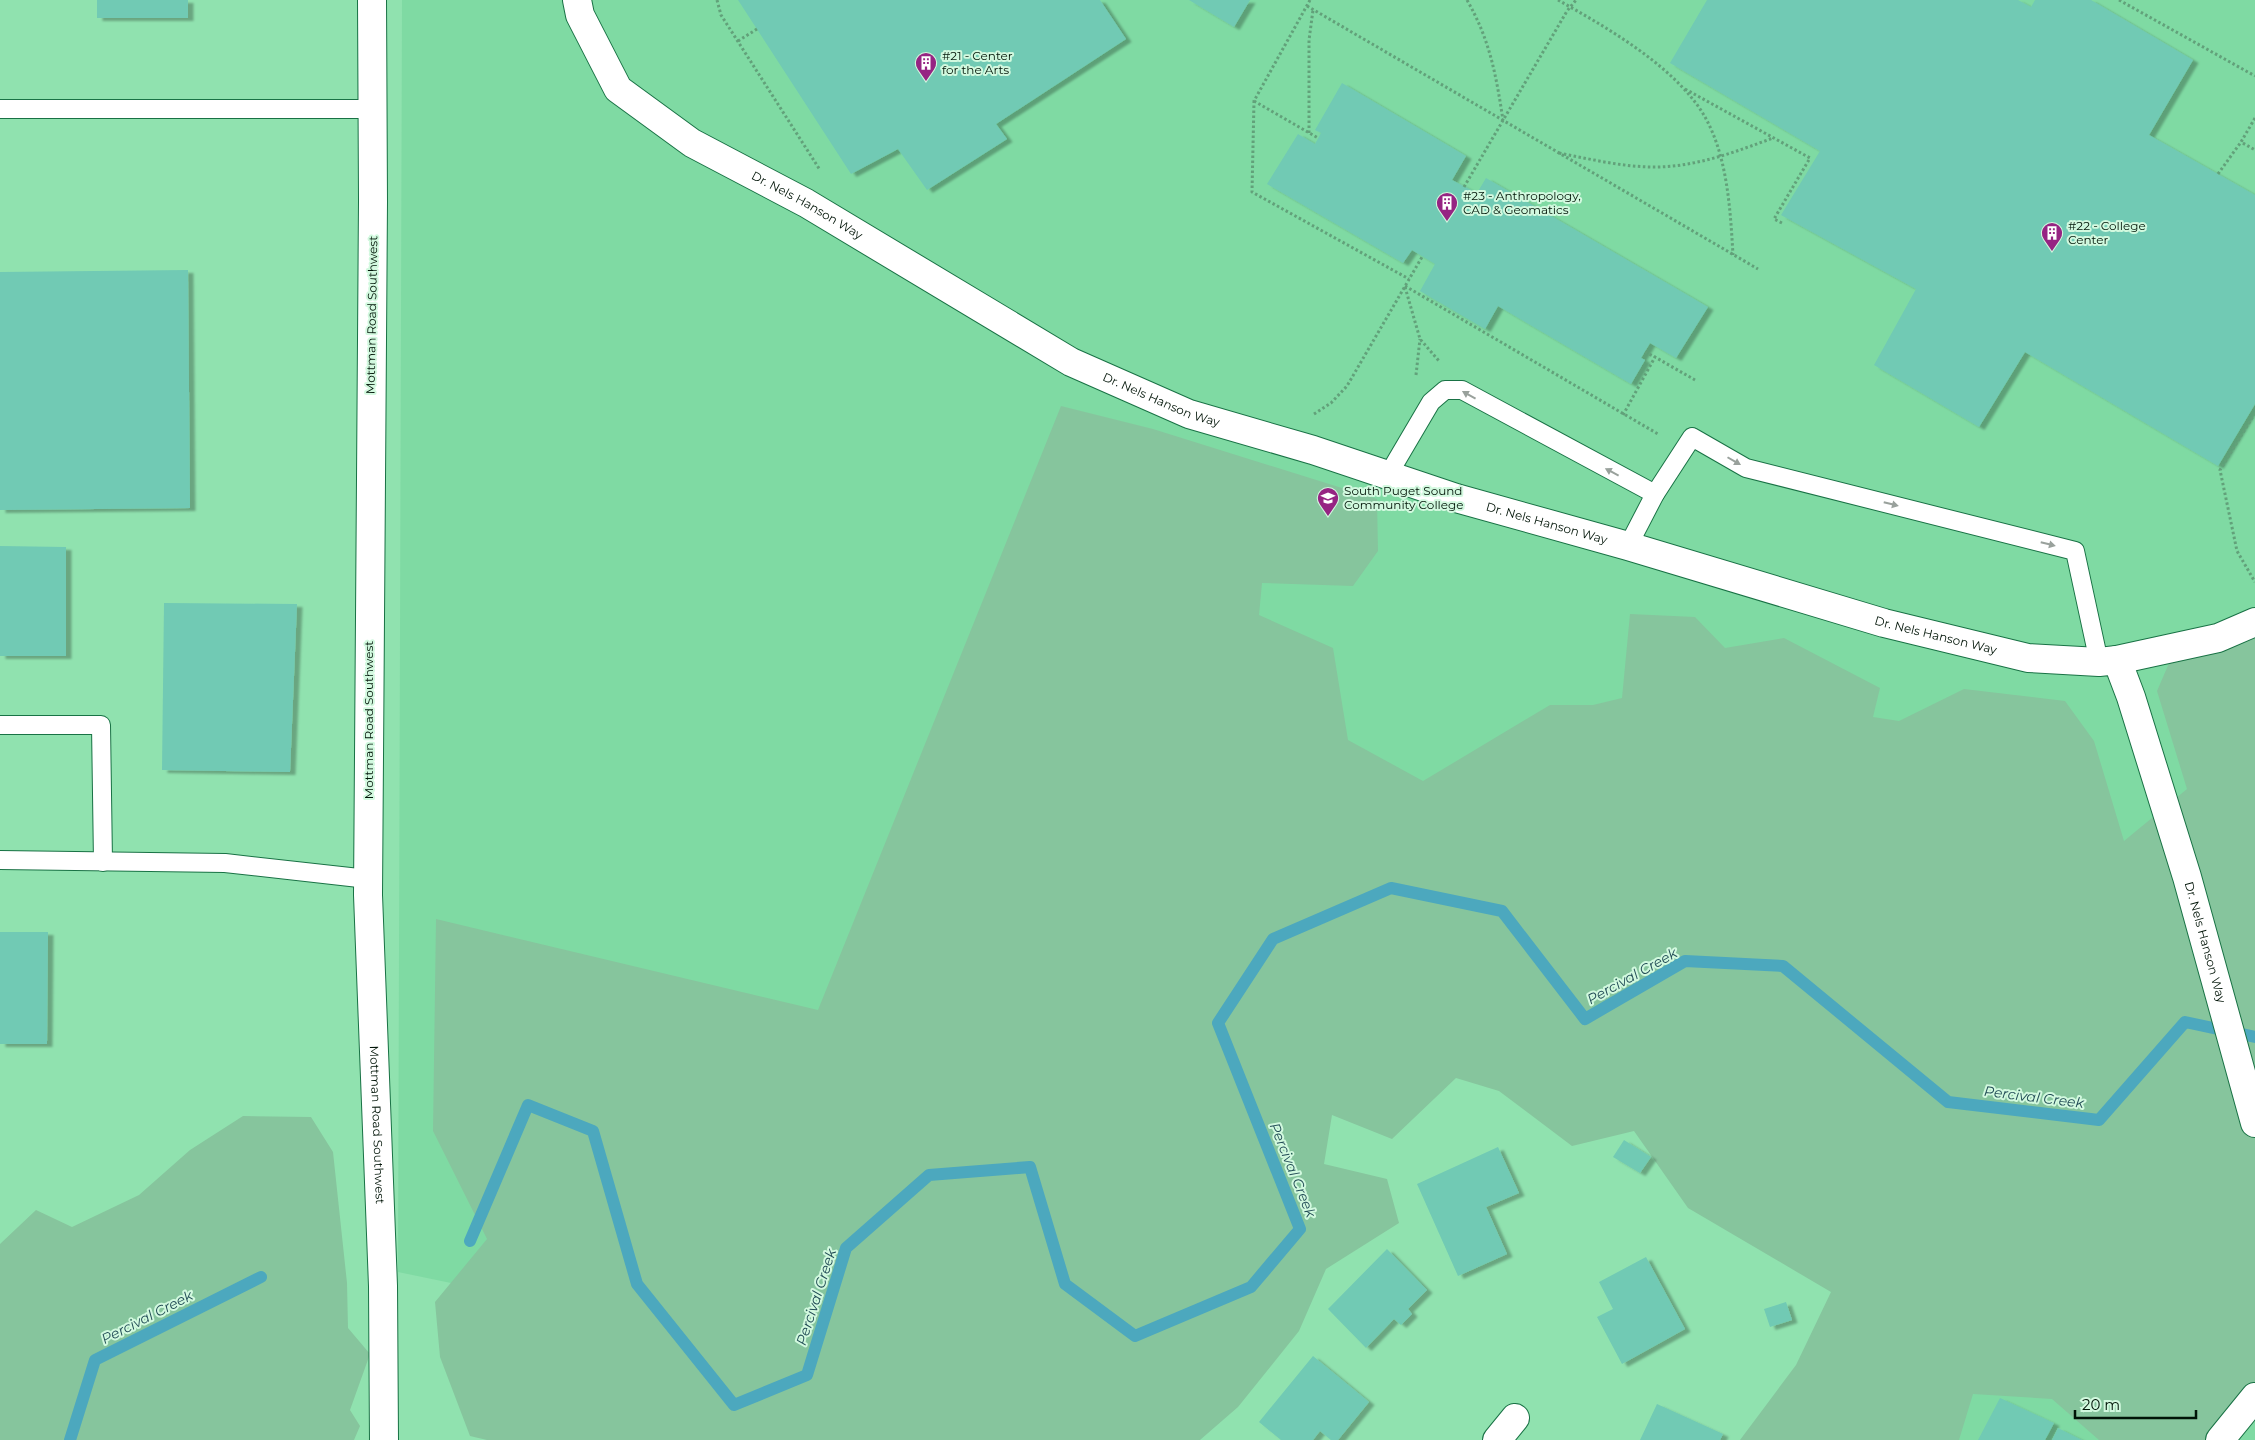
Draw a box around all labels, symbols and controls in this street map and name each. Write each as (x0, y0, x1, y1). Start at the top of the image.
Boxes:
place label: #21 - Center for the Arts (942, 48, 1013, 77)
building icon: #21 - Center for the Arts (914, 51, 938, 82)
street label: Dr. Nels Hanson Way (749, 168, 866, 243)
place label: #23 - Anthropology, CAD & Geomatics (1463, 188, 1581, 217)
building icon: #23 - Anthropology, CAD & Geomatics (1435, 191, 1459, 222)
place label: #22 - College Center (2068, 218, 2146, 247)
building icon: #22 - College Center (2040, 221, 2064, 252)
street label: Mottman Road Southwest (363, 236, 380, 394)
street label: Dr. Nels Hanson Way (1101, 369, 1222, 430)
one-way arrow (1463, 390, 1476, 399)
one-way arrow (1728, 457, 1741, 466)
one-way arrow (1606, 467, 1619, 476)
place label: South Puget Sound Community College (1344, 483, 1464, 512)
school or university icon: South Puget Sound Community College (1316, 486, 1340, 517)
street label: Dr. Nels Hanson Way (1484, 499, 1610, 547)
one-way arrow (1883, 501, 1898, 509)
one-way arrow (2041, 540, 2056, 548)
street label: Dr. Nels Hanson Way (1873, 613, 1999, 657)
street label: Mottman Road Southwest (361, 641, 376, 799)
street label: Dr. Nels Hanson Way (2182, 880, 2230, 1005)
water label: Percival Creek (1584, 943, 1681, 1008)
street label: Mottman Road Southwest (367, 1045, 388, 1204)
water label: Percival Creek (1983, 1082, 2086, 1112)
water label: Percival Creek (1266, 1120, 1320, 1221)
water label: Percival Creek (792, 1246, 840, 1347)
water label: Percival Creek (98, 1286, 196, 1348)
scale bar (2075, 1388, 2196, 1420)
text: 20 m (2082, 1395, 2120, 1414)

